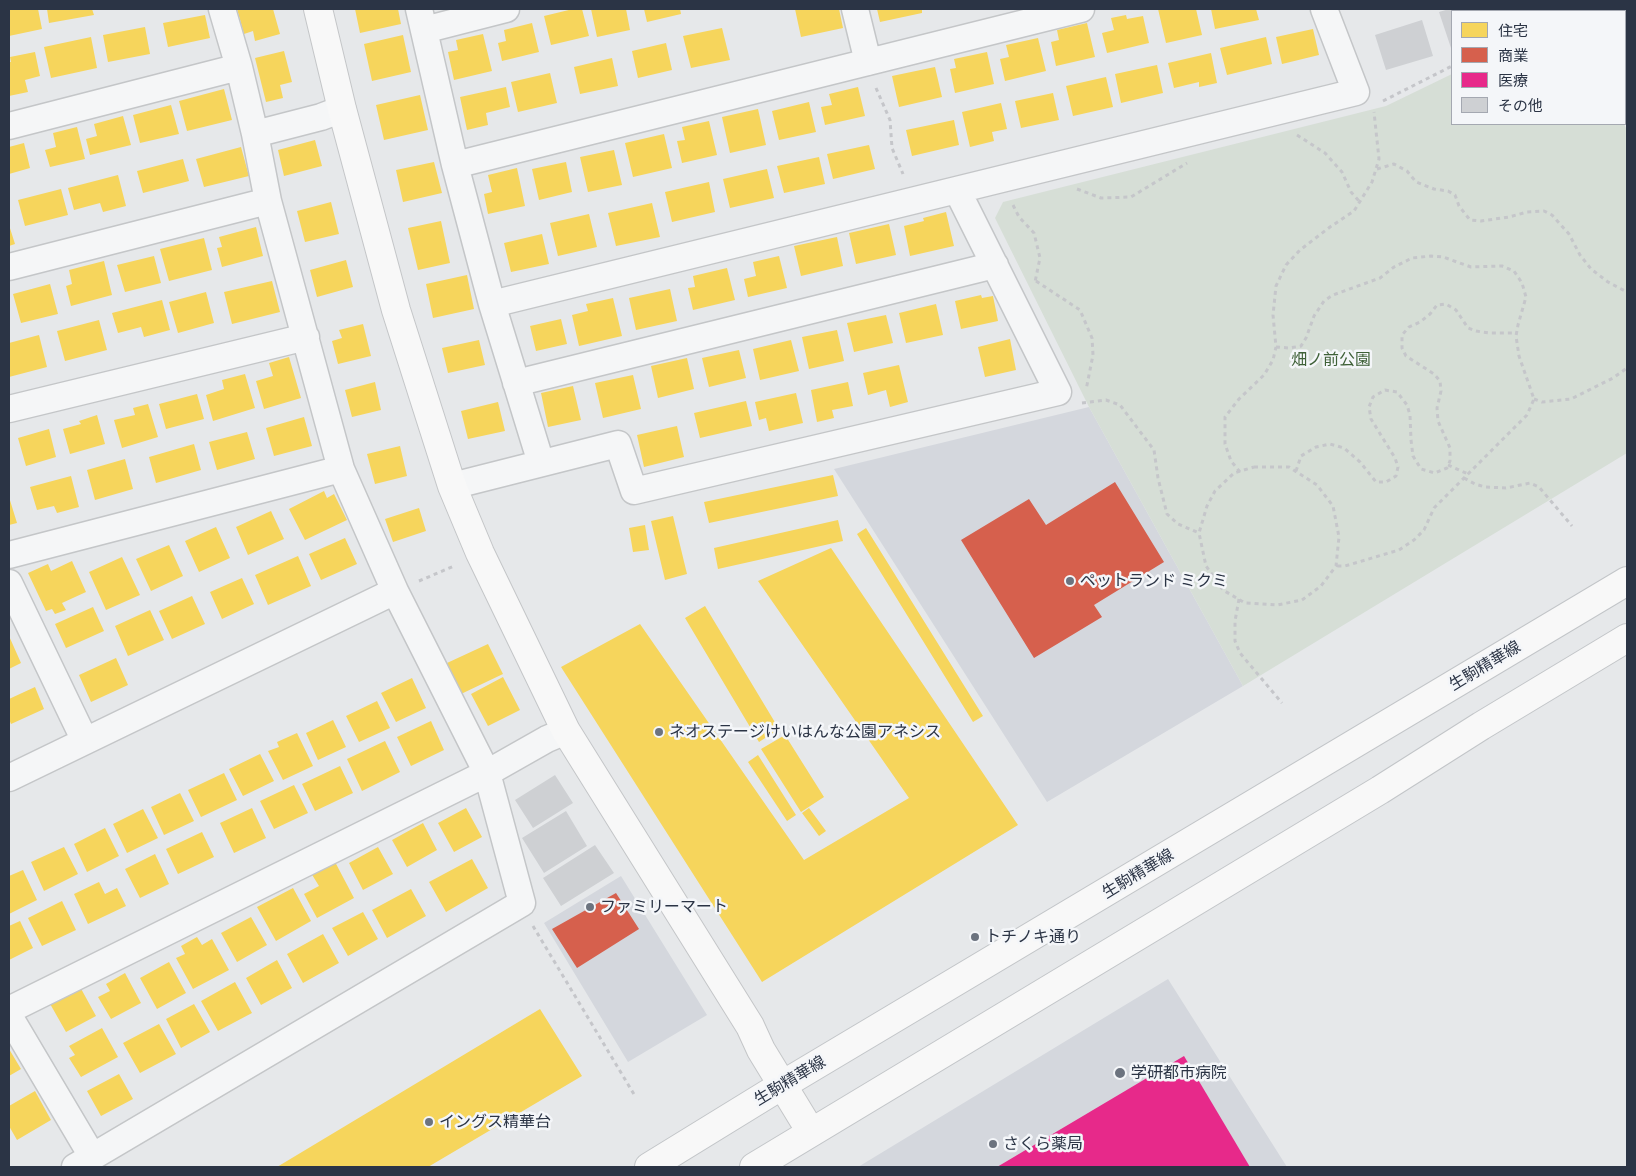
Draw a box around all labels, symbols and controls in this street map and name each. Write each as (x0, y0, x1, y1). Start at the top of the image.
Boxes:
legend (1451, 10, 1626, 125)
text: 住宅 (1498, 22, 1528, 40)
text: 商業 (1498, 47, 1528, 65)
text: 医療 (1498, 72, 1528, 90)
text: その他 (1498, 97, 1543, 115)
park label: 畑ノ前公園 (1291, 350, 1371, 370)
place label: ペットランド ミクミ (1080, 571, 1228, 591)
marker: ペットランド ミクミ (1064, 575, 1076, 587)
street label: 生駒精華線 (1446, 637, 1524, 695)
place label: ネオステージけいはんな公園アネシス (669, 722, 941, 742)
marker: ネオステージけいはんな公園アネシス (653, 726, 665, 738)
street label: 生駒精華線 (1099, 845, 1177, 903)
place label: ファミリーマート (600, 897, 728, 917)
marker: ファミリーマート (584, 901, 596, 913)
place label: トチノキ通り (985, 927, 1081, 947)
marker: トチノキ通り (969, 931, 981, 943)
street label: 生駒精華線 (751, 1052, 829, 1110)
place label: 学研都市病院 (1131, 1063, 1227, 1083)
marker: 学研都市病院 (1113, 1066, 1127, 1080)
place label: イングス精華台 (439, 1112, 551, 1132)
marker: イングス精華台 (423, 1116, 435, 1128)
place label: さくら薬局 (1003, 1134, 1083, 1154)
marker: さくら薬局 (987, 1138, 999, 1150)

